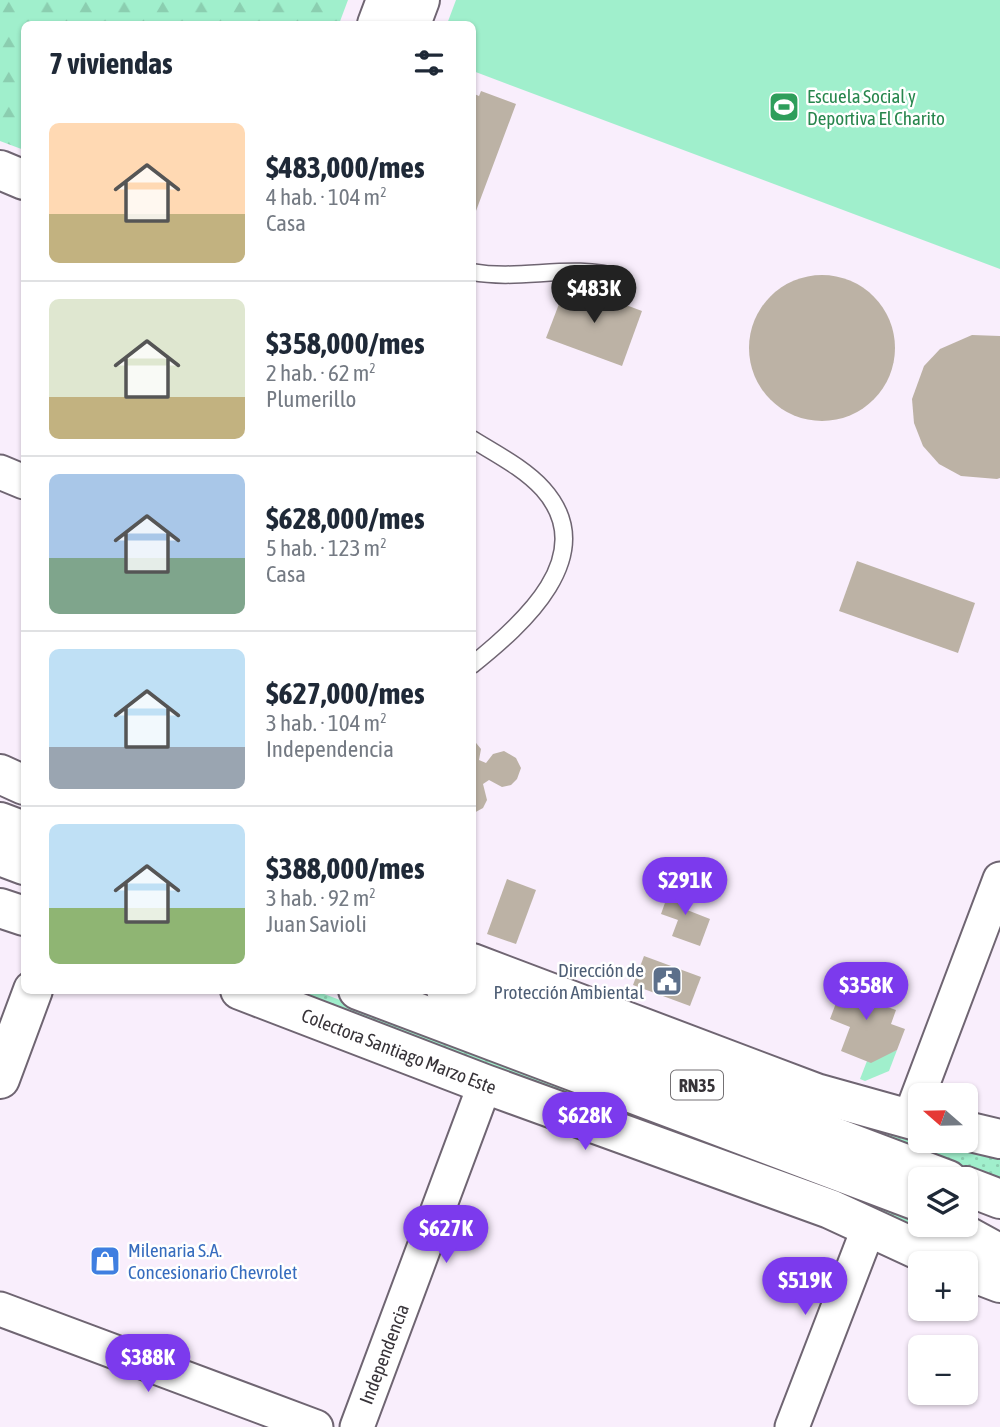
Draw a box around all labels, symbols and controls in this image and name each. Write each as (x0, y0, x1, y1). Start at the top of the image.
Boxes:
icon: filters (410, 44, 448, 82)
text: 7 viviendas (49, 46, 173, 80)
place label: Escuela Social y Deportiva El Charito (807, 85, 945, 129)
sports icon: Escuela Social y Deportiva El Charito (767, 90, 801, 124)
text: $483,000/mes (266, 150, 425, 184)
icon: home (105, 151, 189, 235)
text: 4 hab. · 104 m² (266, 184, 387, 210)
text: Casa (266, 210, 306, 236)
pin: $483K (545, 266, 643, 325)
text: $483K (567, 275, 621, 301)
text: $358,000/mes (266, 326, 425, 360)
icon: home (105, 327, 189, 411)
text: 2 hab. · 62 m² (266, 360, 376, 386)
text: Plumerillo (266, 386, 356, 412)
text: $628,000/mes (266, 501, 425, 535)
icon: home (105, 502, 189, 586)
text: 5 hab. · 123 m² (266, 535, 387, 561)
text: Casa (266, 561, 306, 587)
text: $627,000/mes (266, 676, 425, 710)
icon: home (105, 677, 189, 761)
text: 3 hab. · 104 m² (266, 710, 387, 736)
text: Independencia (266, 736, 394, 762)
text: $388,000/mes (266, 851, 425, 885)
icon: home (105, 852, 189, 936)
pin: $291K (636, 858, 734, 917)
text: $291K (658, 867, 712, 893)
text: 3 hab. · 92 m² (266, 885, 376, 911)
text: Juan Savioli (266, 911, 367, 937)
place label: Dirección de Protección Ambiental (494, 959, 644, 1003)
pin: $358K (817, 962, 915, 1022)
public building icon: Dirección de Protección Ambiental (650, 964, 684, 998)
text: $358K (839, 972, 893, 998)
street label: Colectora Santiago Marzo Este (298, 1004, 500, 1098)
road number: RN35 (671, 1070, 723, 1100)
north arrow (908, 1083, 978, 1153)
map controls (908, 1083, 978, 1405)
pin: $628K (536, 1092, 634, 1152)
text: $628K (558, 1102, 612, 1128)
button: layers (908, 1167, 978, 1237)
pin: $627K (397, 1206, 495, 1265)
text: $627K (419, 1215, 473, 1241)
place label: Milenaria S.A. Concesionario Chevrolet (128, 1239, 297, 1283)
shop icon: Milenaria S.A. Concesionario Chevrolet (88, 1244, 122, 1278)
button: + (908, 1251, 978, 1321)
pin: $519K (756, 1258, 854, 1317)
text: $519K (778, 1267, 832, 1293)
street label: Independencia (355, 1301, 413, 1407)
pin: $388K (99, 1334, 197, 1394)
button: − (908, 1335, 978, 1405)
text: $388K (121, 1344, 175, 1370)

